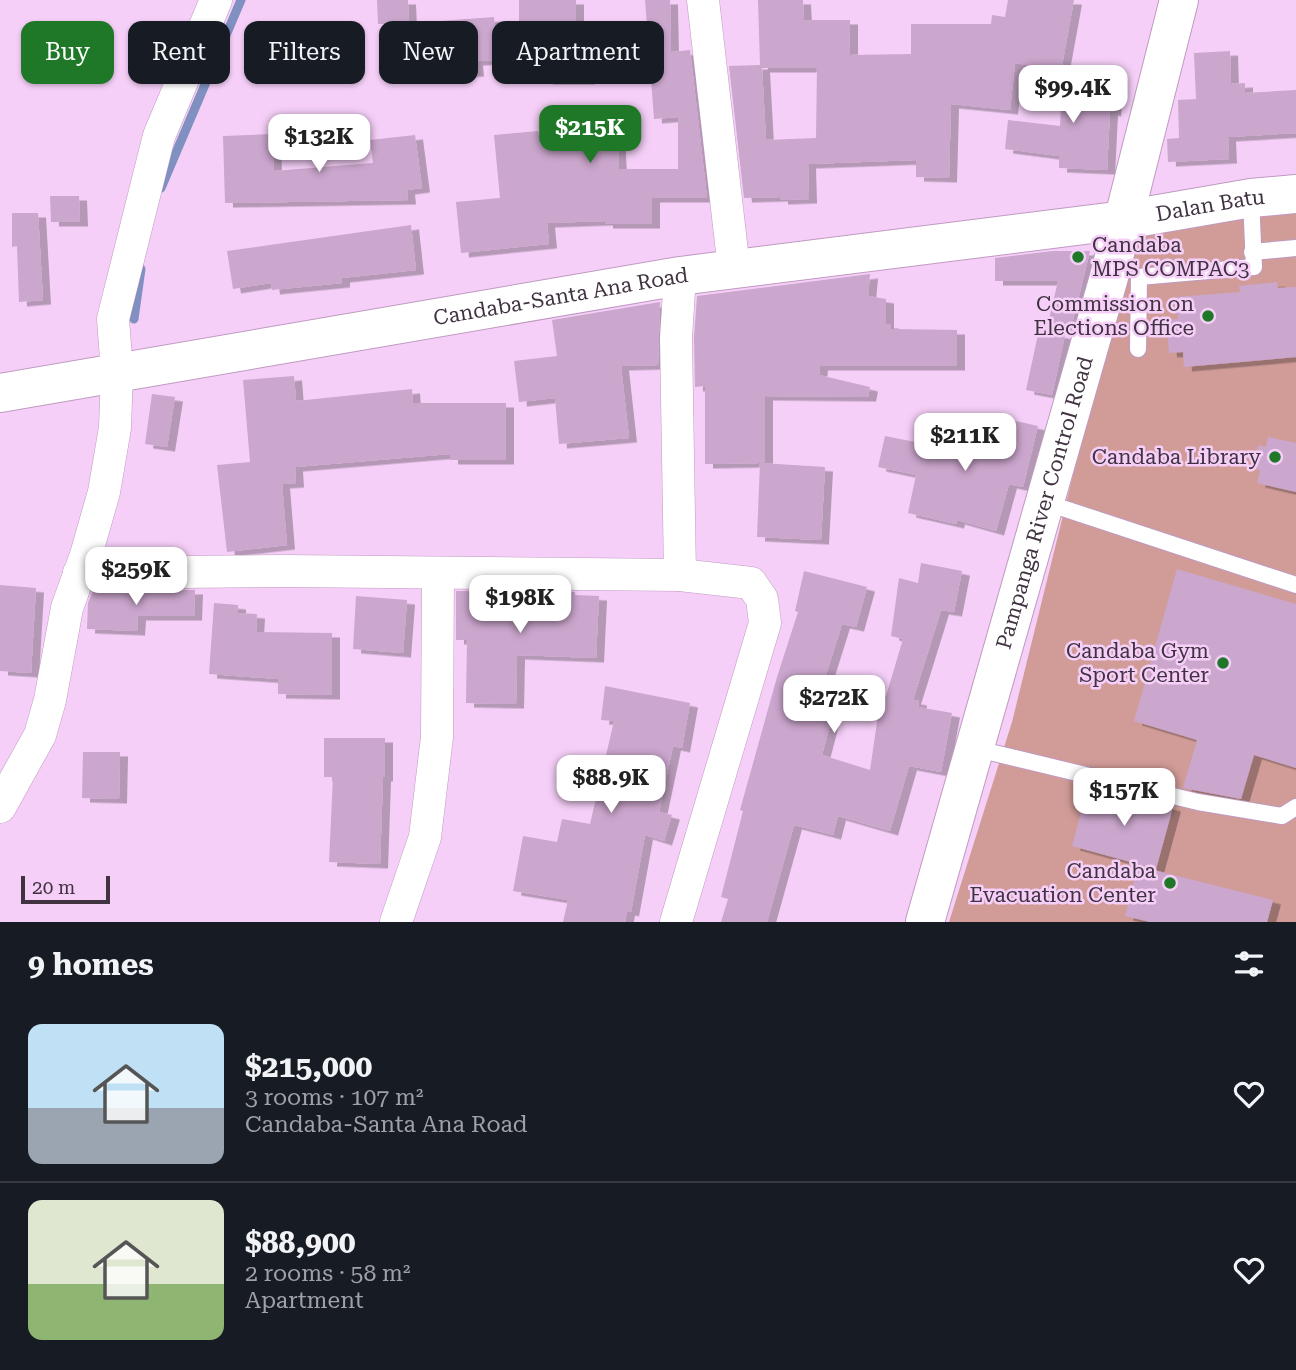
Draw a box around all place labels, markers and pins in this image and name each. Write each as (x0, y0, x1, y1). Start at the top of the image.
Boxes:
pin: $99.4K (1016, 66, 1130, 125)
pin: $215K (541, 106, 639, 165)
pin: $132K (270, 114, 368, 174)
place label: Candaba MPS COMPAC3 (1092, 233, 1250, 281)
marker: Candaba MPS COMPAC3 (1070, 249, 1086, 265)
place label: Commission on Elections Office (1033, 292, 1194, 340)
marker: Commission on Elections Office (1200, 308, 1216, 324)
pin: $211K (916, 414, 1014, 473)
place label: Candaba Library (1092, 445, 1262, 469)
marker: Candaba Library (1267, 449, 1283, 465)
pin: $259K (87, 548, 185, 607)
pin: $198K (471, 576, 569, 635)
place label: Candaba Gym Sport Center (1066, 639, 1209, 687)
marker: Candaba Gym Sport Center (1215, 655, 1231, 671)
pin: $272K (785, 676, 883, 735)
pin: $88.9K (554, 756, 668, 815)
pin: $157K (1075, 768, 1173, 828)
place label: Candaba Evacuation Center (970, 859, 1157, 907)
marker: Candaba Evacuation Center (1162, 875, 1178, 891)

